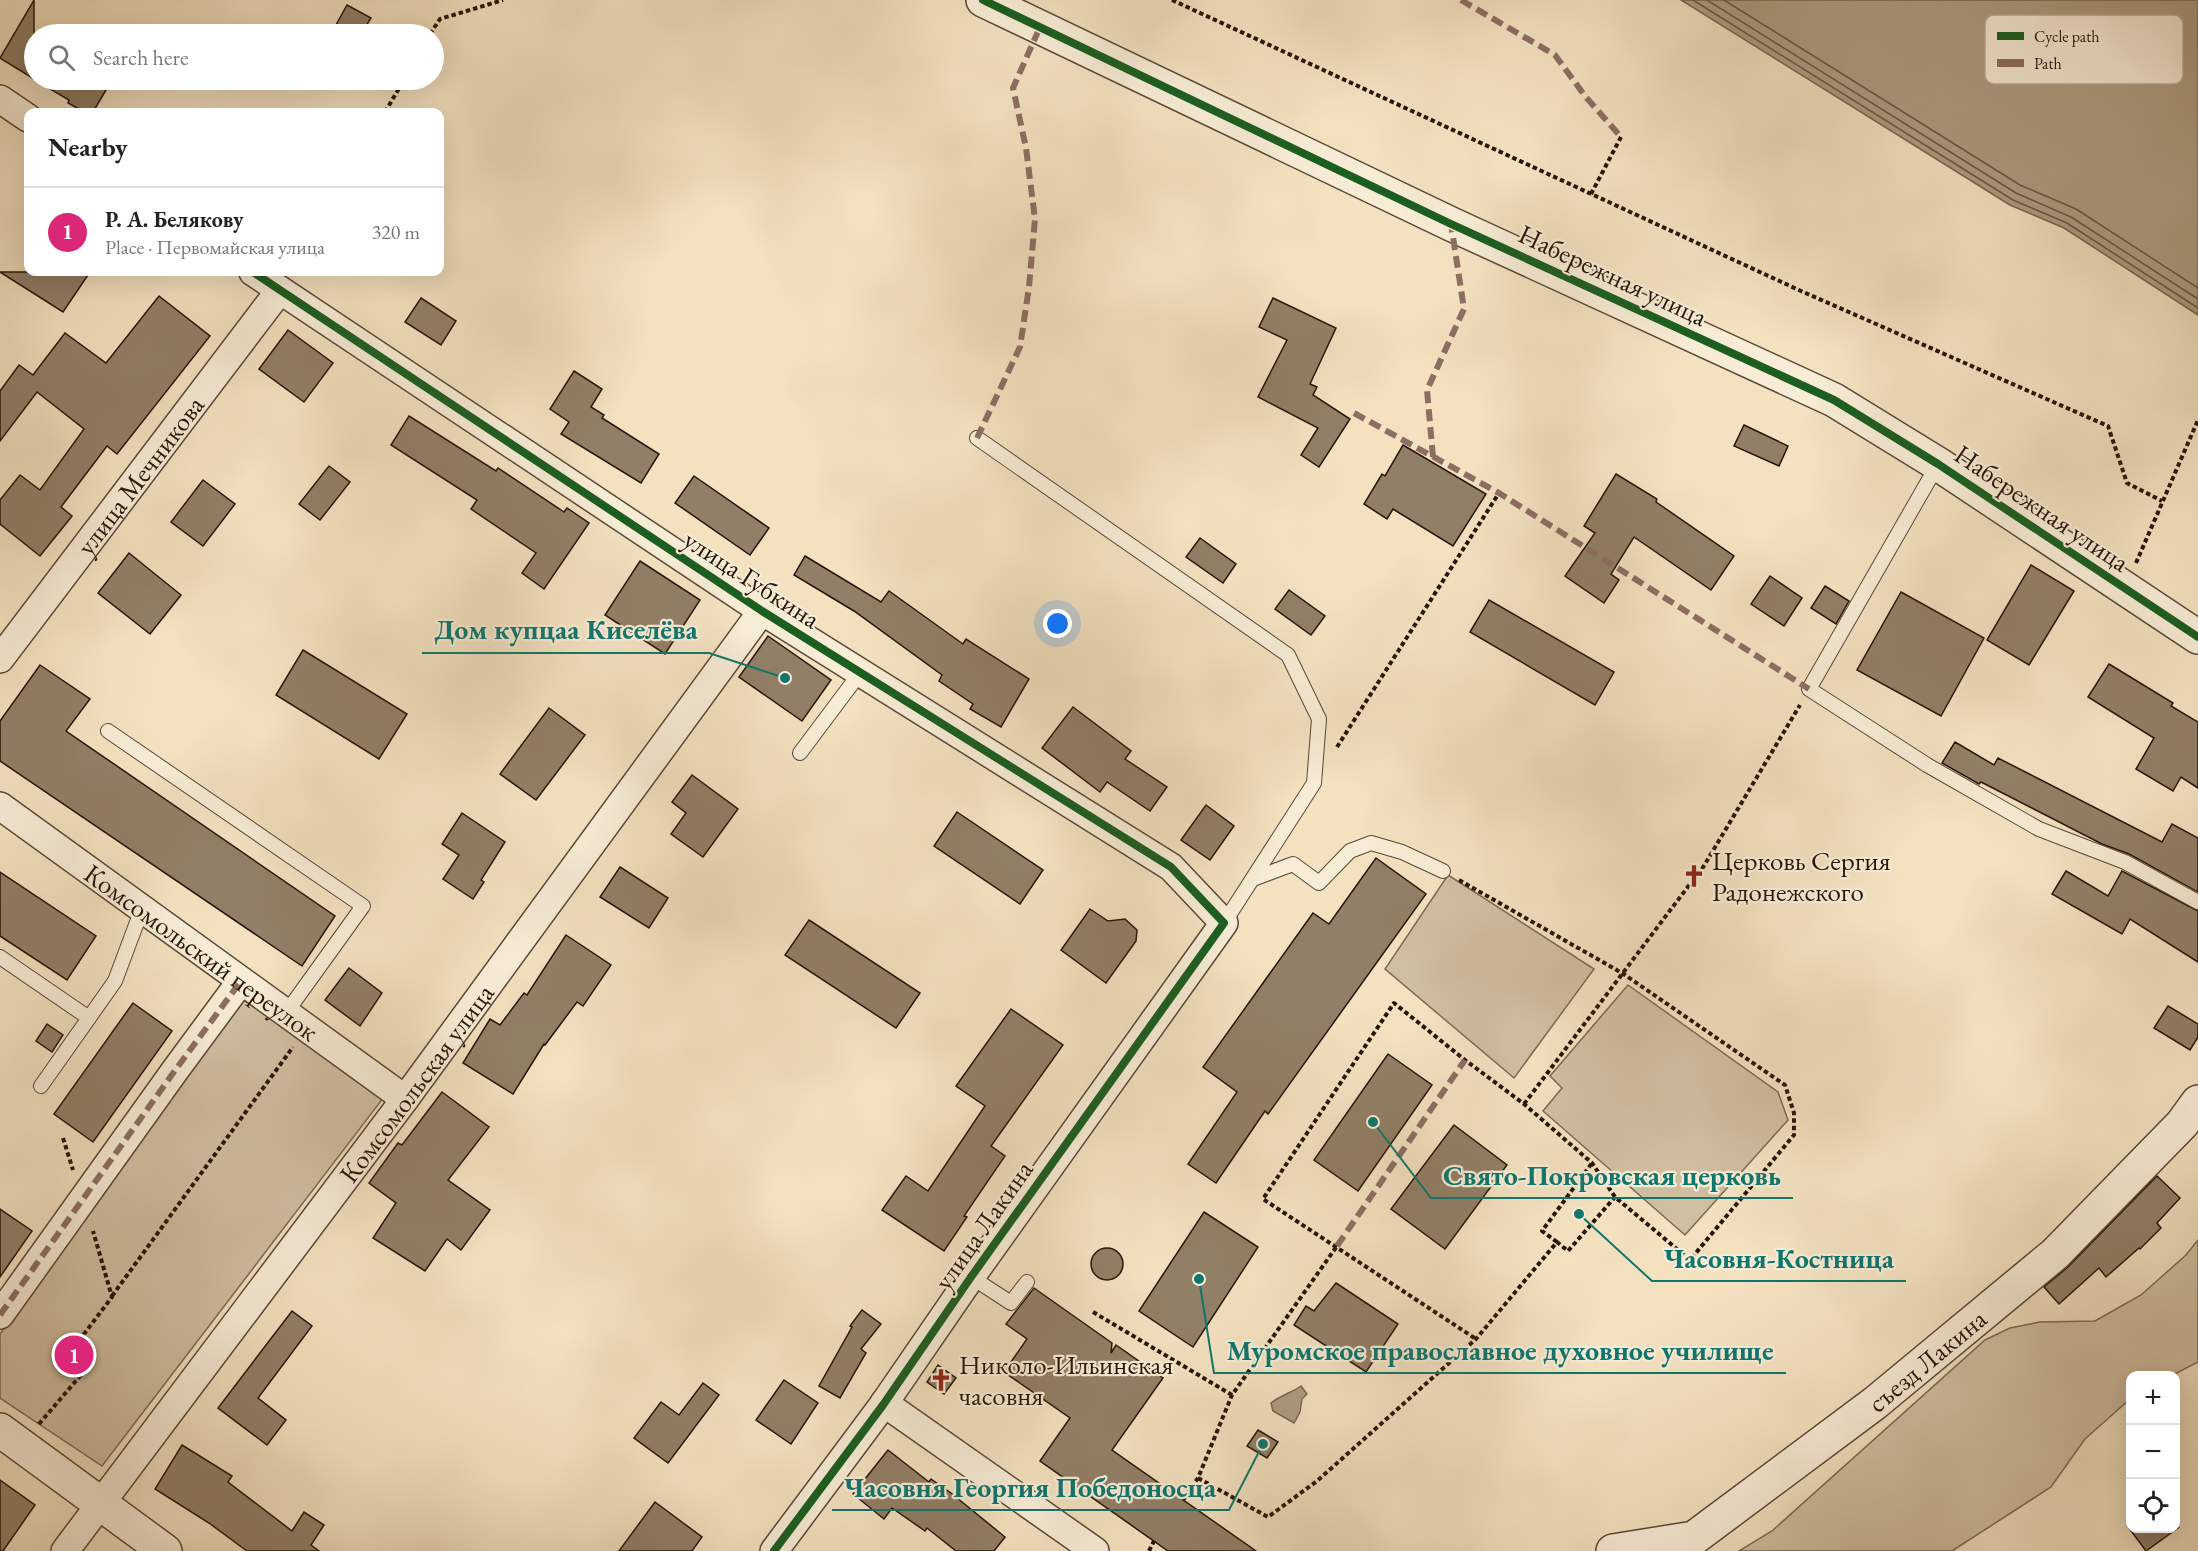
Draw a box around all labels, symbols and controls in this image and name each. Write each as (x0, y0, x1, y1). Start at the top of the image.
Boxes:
legend (1985, 15, 2183, 84)
search box (24, 24, 444, 90)
text: Cycle path (2034, 26, 2099, 47)
icon: search (45, 41, 78, 74)
text: Search here (93, 43, 188, 72)
text: Path (2034, 53, 2062, 74)
text: Nearby (48, 130, 128, 164)
text: Р. А. Белякову (105, 205, 244, 234)
street label: Набережная улица (1513, 216, 1713, 334)
text: 1 (62, 219, 73, 245)
text: 320 m (372, 219, 420, 245)
text: Place · Первомайская улица (105, 234, 325, 260)
street label: улица Мечникова (68, 388, 212, 562)
street label: Набережная улица (1948, 436, 2137, 580)
street label: улица Губкина (677, 522, 827, 636)
callout: Дом купцаа Киселёва (422, 607, 709, 653)
your location (1043, 609, 1072, 638)
text: Дом купцаа Киселёва (434, 611, 698, 647)
place label: Церковь Сергия Радонежского (1712, 843, 1891, 909)
street label: Комсомольский переулок (78, 855, 326, 1049)
church icon: Церковь Сергия Радонежского (1681, 863, 1707, 889)
street label: Комсомольская улица (331, 976, 501, 1189)
callout: Свято-Покровская церковь (1431, 1152, 1793, 1198)
street label: улица Лакина (926, 1153, 1041, 1297)
text: Свято-Покровская церковь (1443, 1157, 1781, 1193)
callout: Часовня-Костница (1652, 1235, 1906, 1281)
text: Часовня-Костница (1664, 1240, 1895, 1276)
street label: съезд Лакина (1860, 1301, 1994, 1420)
callout: Муромское православное духовное училище (1214, 1327, 1786, 1373)
pin: 1 (54, 1332, 94, 1378)
text: Муромское православное духовное училище (1226, 1332, 1774, 1368)
place label: Николо-Ильинская часовня (959, 1347, 1173, 1413)
church icon: Николо-Ильинская часовня (928, 1367, 954, 1393)
map controls (2126, 1371, 2180, 1533)
button: + (2126, 1371, 2180, 1425)
button: − (2126, 1425, 2180, 1479)
callout: Часовня Георгия Победоносца (832, 1464, 1229, 1510)
text: Часовня Георгия Победоносца (844, 1469, 1217, 1505)
button: locate (2126, 1479, 2180, 1533)

